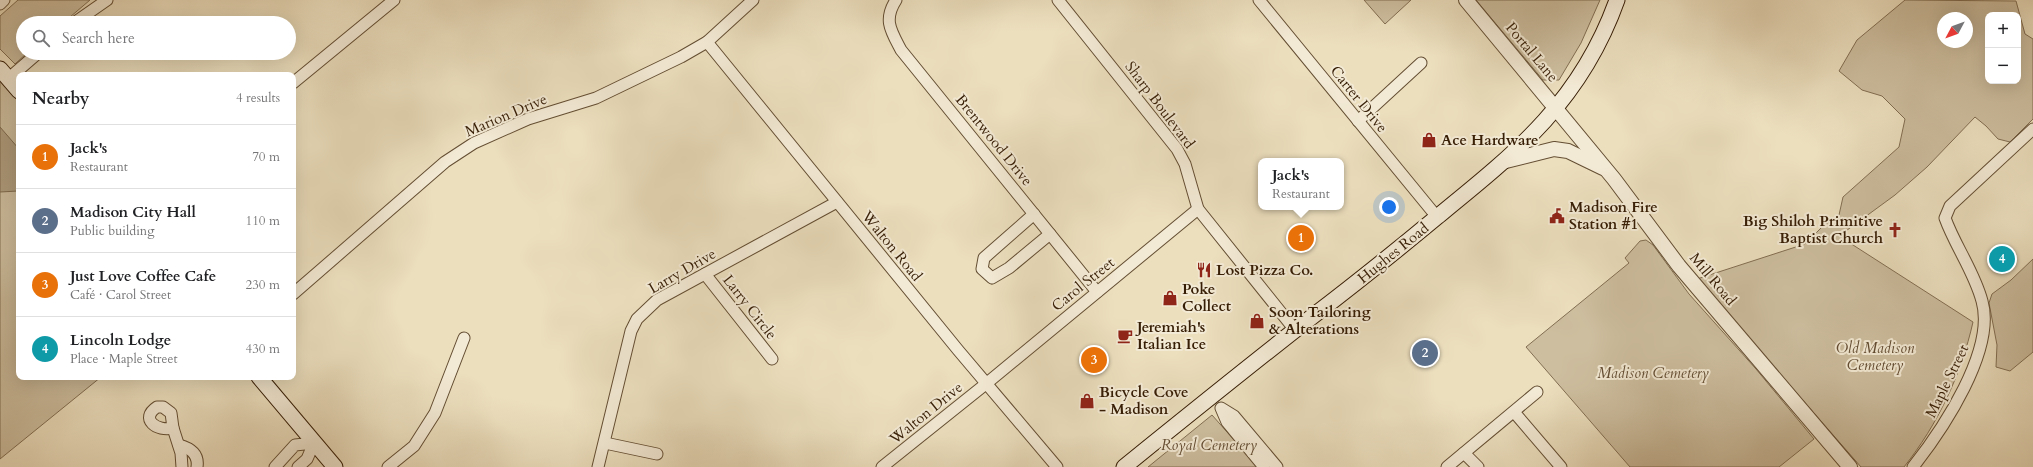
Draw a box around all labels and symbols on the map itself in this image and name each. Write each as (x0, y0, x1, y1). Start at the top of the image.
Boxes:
north arrow (1937, 12, 1973, 48)
street label: Portal Lane (1501, 18, 1563, 86)
street label: Sharp Boulevard (1121, 57, 1199, 153)
street label: Carter Drive (1326, 61, 1392, 137)
street label: Marion Drive (462, 89, 550, 141)
street label: Brentwood Drive (951, 90, 1037, 190)
place label: Ace Hardware (1441, 130, 1538, 150)
shop icon: Ace Hardware (1420, 131, 1438, 149)
your location (1379, 197, 1399, 217)
place label: Madison Fire Station #1 (1569, 197, 1658, 234)
street label: Walton Road (857, 206, 927, 285)
public building icon: Madison Fire Station #1 (1548, 207, 1566, 225)
place label: Big Shiloh Primitive Baptist Church (1743, 211, 1884, 248)
street label: Hughes Road (1353, 218, 1433, 288)
church icon: Big Shiloh Primitive Baptist Church (1886, 221, 1904, 239)
pin: 1 (1288, 223, 1314, 253)
street label: Larry Drive (645, 244, 720, 298)
pin: 4 (1989, 244, 2015, 274)
street label: Mill Road (1685, 248, 1741, 310)
street label: Carol Street (1047, 252, 1119, 316)
place label: Lost Pizza Co. (1216, 260, 1313, 280)
restaurant icon: Lost Pizza Co. (1195, 261, 1213, 279)
street label: Larry Circle (718, 270, 782, 344)
place label: Poke Collect (1182, 279, 1232, 316)
shop icon: Poke Collect (1161, 289, 1179, 307)
place label: Soon Tailoring & Alterations (1269, 302, 1371, 339)
shop icon: Soon Tailoring & Alterations (1248, 312, 1266, 330)
place label: Jeremiah's Italian Ice (1135, 317, 1206, 354)
cafe icon: Jeremiah's Italian Ice (1116, 327, 1134, 345)
pin: 2 (1412, 338, 1438, 368)
park label: Old Madison Cemetery (1836, 338, 1915, 375)
street label: Maple Street (1921, 341, 1973, 421)
pin: 3 (1081, 345, 1107, 375)
park label: Madison Cemetery (1597, 363, 1710, 383)
street label: Walton Drive (885, 377, 967, 449)
place label: Bicycle Cove - Madison (1099, 382, 1188, 419)
shop icon: Bicycle Cove - Madison (1078, 392, 1096, 410)
park label: Royal Cemetery (1161, 435, 1258, 455)

